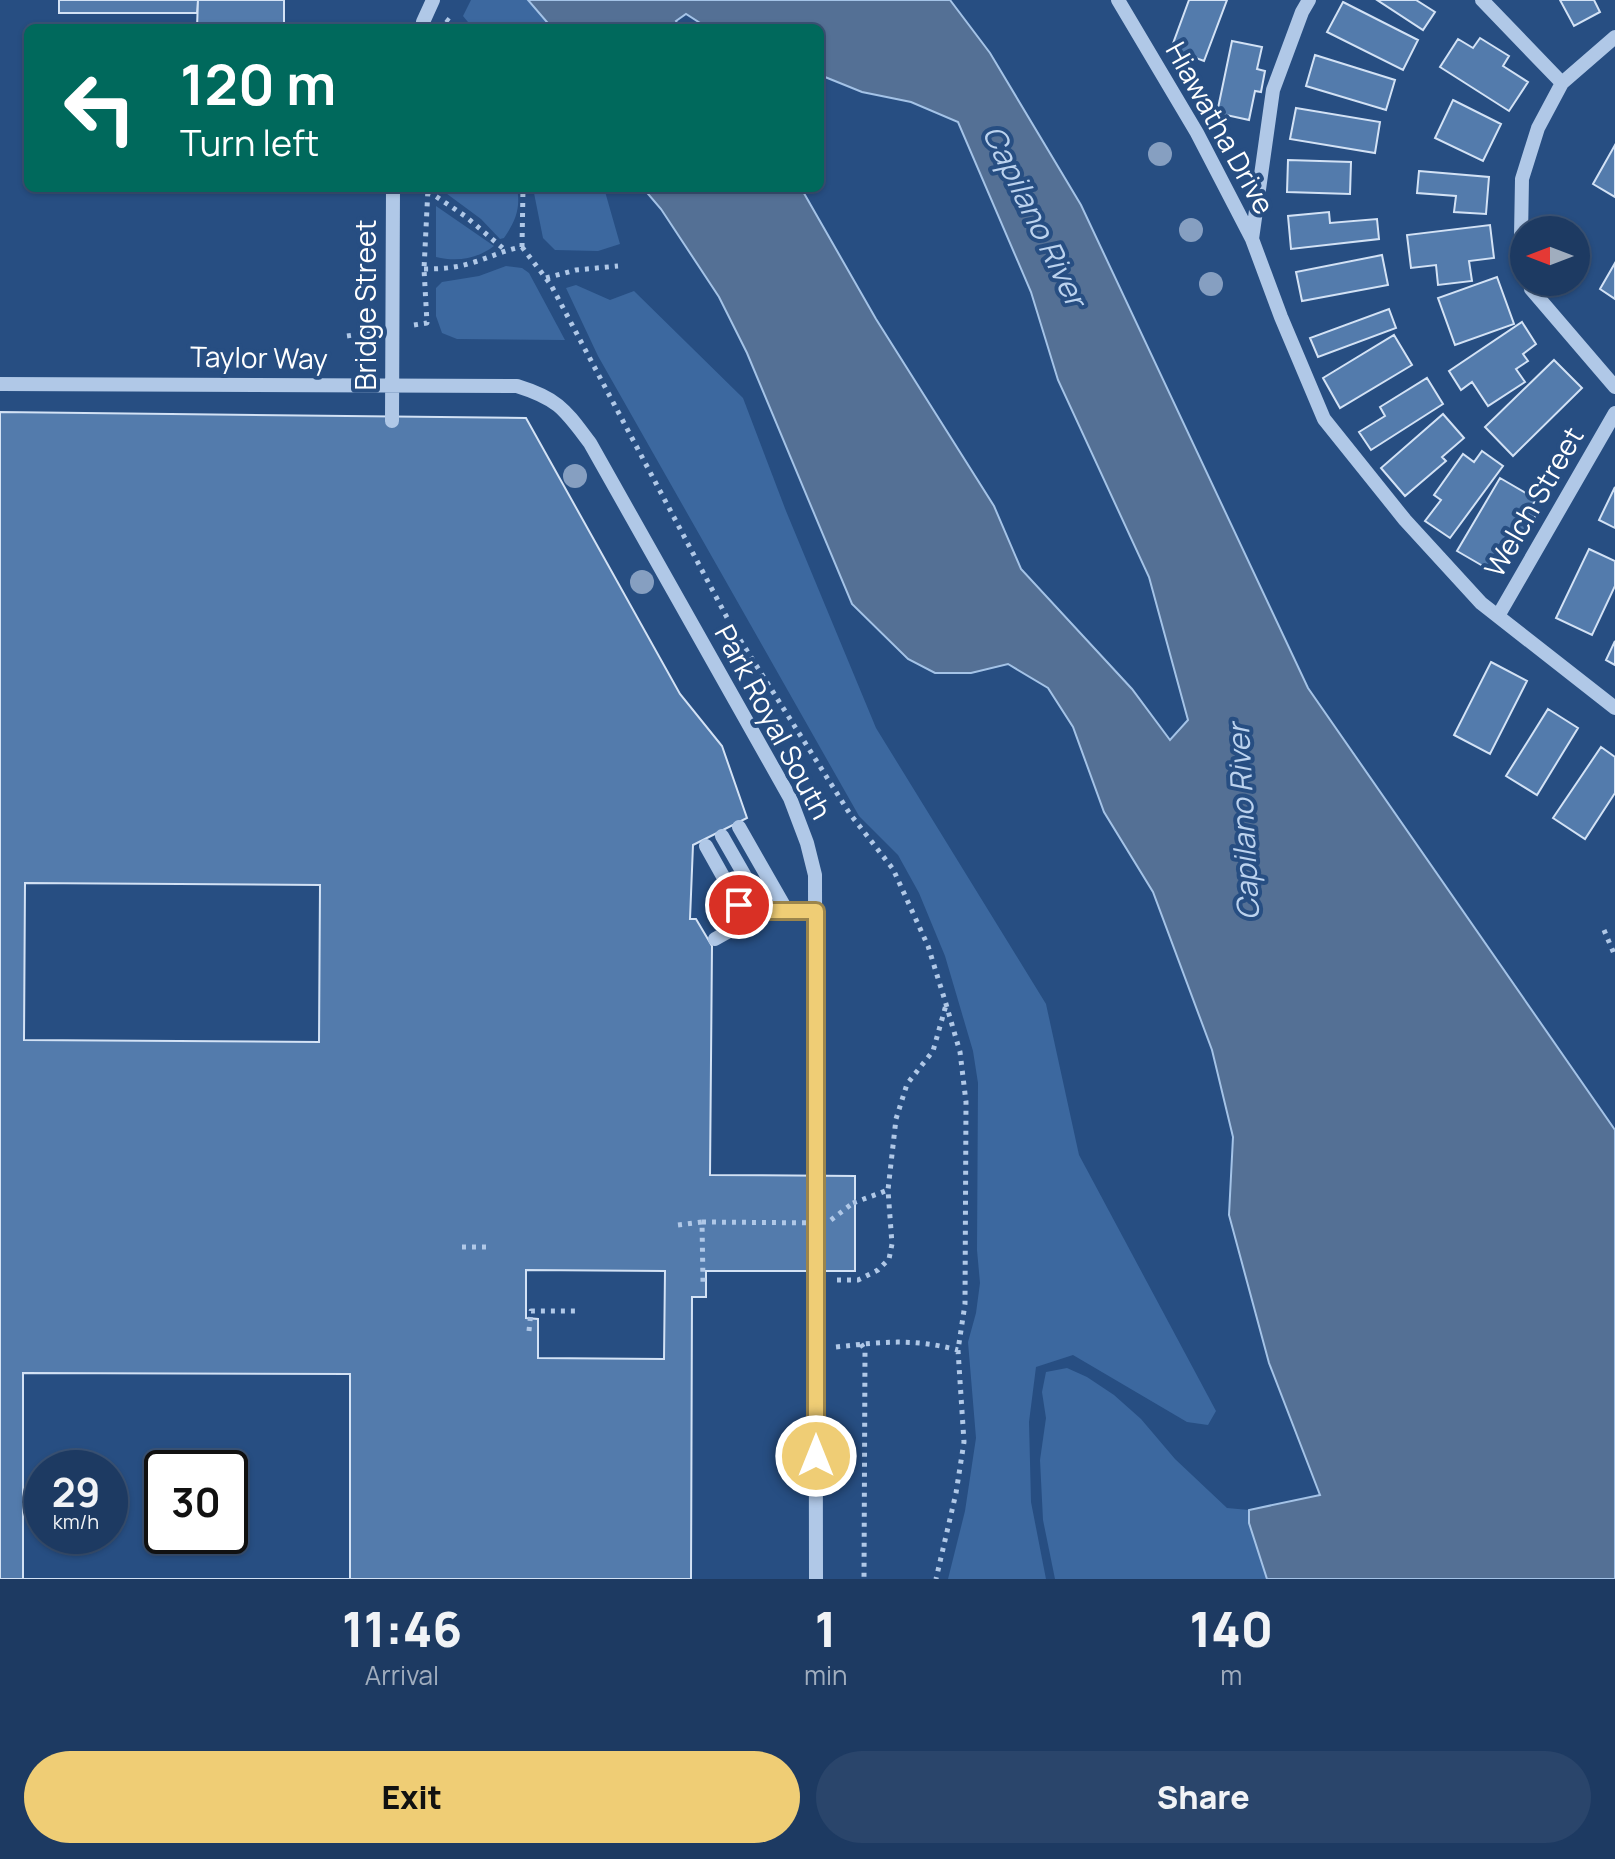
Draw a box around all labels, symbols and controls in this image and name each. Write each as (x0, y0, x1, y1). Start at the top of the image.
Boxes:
street label: Hiawatha Drive (1158, 35, 1284, 220)
text: 120 m (180, 45, 336, 122)
icon: left (48, 56, 152, 160)
text: Turn left (180, 118, 319, 167)
water label: Capilano River (974, 118, 1099, 317)
north arrow (1510, 216, 1590, 296)
map controls (1510, 216, 1590, 296)
street label: Bridge Street (346, 219, 384, 391)
street label: Taylor Way (190, 337, 328, 377)
street label: Welch Street (1475, 420, 1591, 583)
street label: Park Royal South (707, 618, 841, 825)
water label: Capilano River (1217, 718, 1268, 921)
pin (705, 871, 773, 939)
icon: arrive (717, 883, 761, 927)
position arrow (774, 1414, 858, 1498)
speed limit sign: 30 (144, 1450, 248, 1554)
text: 29 (52, 1464, 100, 1519)
text: km/h (53, 1508, 99, 1535)
text: 11:46 (342, 1596, 462, 1661)
text: 1 (815, 1596, 837, 1661)
text: 140 (1189, 1596, 1273, 1661)
text: Arrival (365, 1657, 439, 1693)
text: min (804, 1657, 848, 1693)
text: m (1220, 1657, 1242, 1693)
button: Exit (24, 1751, 800, 1843)
button: Share (816, 1751, 1591, 1843)

